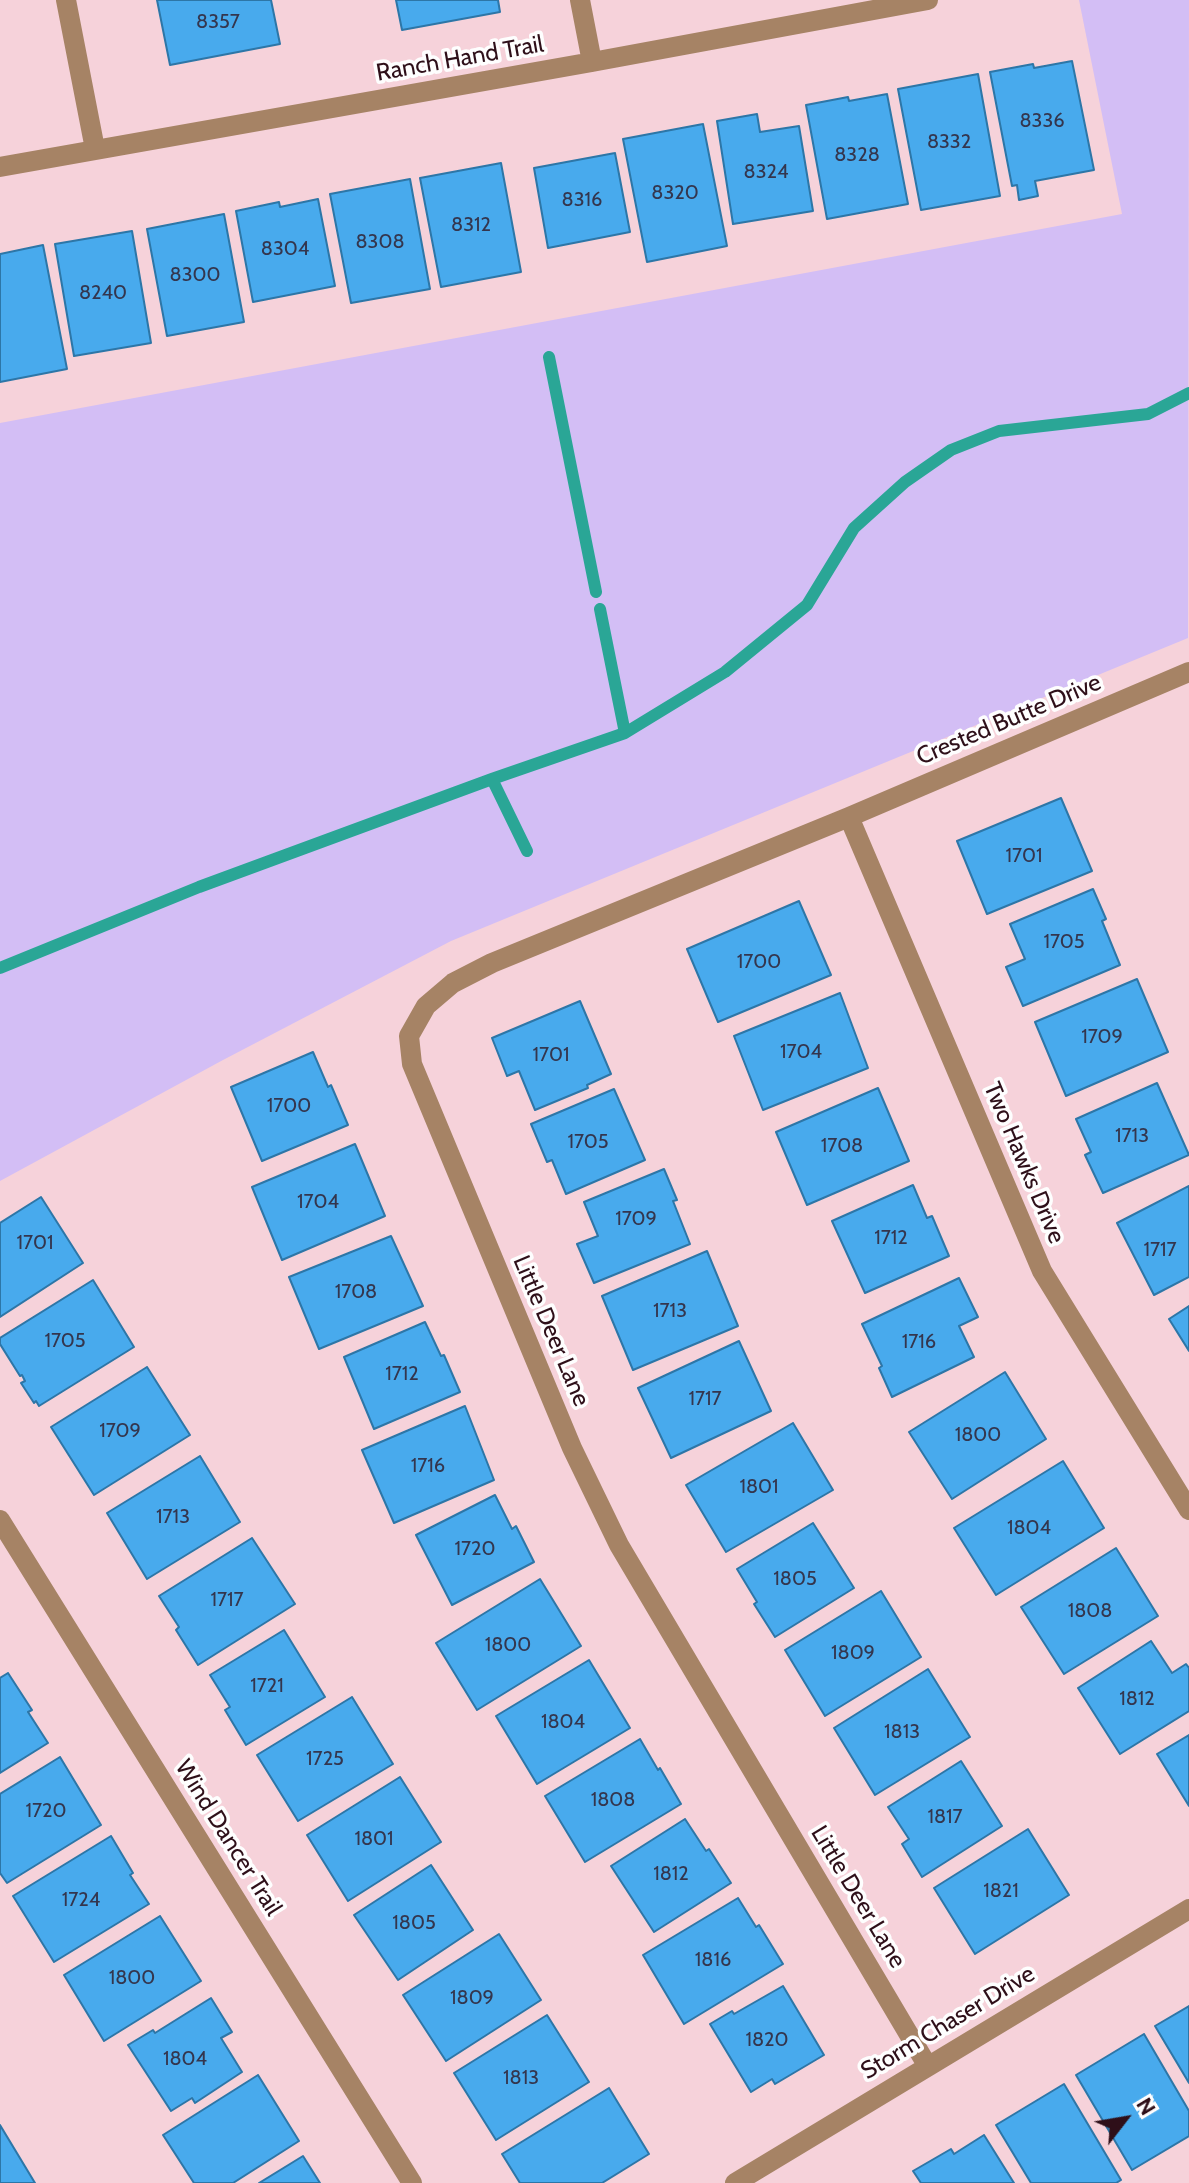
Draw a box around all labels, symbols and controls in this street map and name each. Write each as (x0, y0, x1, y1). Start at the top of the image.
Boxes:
house number: 8357 (196, 10, 240, 34)
street label: Ranch Hand Trail (374, 30, 546, 88)
house number: 8336 (1019, 109, 1065, 133)
house number: 8332 (927, 130, 971, 154)
house number: 8328 (834, 143, 880, 167)
house number: 8324 (744, 160, 788, 184)
house number: 8320 (651, 181, 699, 205)
house number: 8316 (562, 188, 602, 212)
house number: 8312 (451, 213, 491, 237)
house number: 8308 (355, 230, 405, 254)
house number: 8304 (261, 237, 309, 261)
house number: 8300 (170, 263, 220, 287)
house number: 8240 (79, 281, 127, 305)
street label: Crested Butte Drive (912, 668, 1106, 772)
house number: 1701 (1006, 844, 1042, 868)
house number: 1705 (1043, 930, 1085, 954)
house number: 1700 (737, 950, 781, 974)
house number: 1709 (1081, 1025, 1123, 1049)
house number: 1704 (780, 1040, 822, 1064)
house number: 1701 (533, 1043, 569, 1067)
street label: Two Hawks Drive (977, 1078, 1071, 1248)
house number: 1700 (267, 1094, 311, 1118)
house number: 1713 (1115, 1124, 1149, 1148)
house number: 1705 (567, 1130, 609, 1154)
house number: 1708 (821, 1134, 863, 1158)
house number: 1704 (297, 1190, 339, 1214)
house number: 1709 (615, 1207, 657, 1231)
house number: 1712 (874, 1226, 908, 1250)
house number: 1701 (17, 1231, 53, 1255)
house number: 1717 (1143, 1238, 1177, 1262)
street label: Little Deer Lane (506, 1251, 596, 1411)
house number: 1708 (335, 1280, 377, 1304)
house number: 1713 (653, 1299, 687, 1323)
house number: 1705 (44, 1329, 86, 1353)
house number: 1716 (902, 1330, 936, 1354)
house number: 1712 (385, 1362, 419, 1386)
house number: 1717 (688, 1387, 722, 1411)
house number: 1709 (99, 1419, 141, 1443)
house number: 1800 (955, 1423, 1001, 1447)
house number: 1716 (411, 1454, 445, 1478)
house number: 1801 (739, 1475, 779, 1499)
house number: 1713 (156, 1505, 190, 1529)
house number: 1804 (1007, 1516, 1051, 1540)
house number: 1720 (454, 1537, 496, 1561)
house number: 1805 (773, 1567, 817, 1591)
house number: 1717 (210, 1588, 244, 1612)
house number: 1808 (1068, 1599, 1112, 1623)
house number: 1800 (485, 1633, 531, 1657)
house number: 1809 (831, 1641, 875, 1665)
house number: 1721 (250, 1674, 284, 1698)
house number: 1812 (1119, 1687, 1155, 1711)
house number: 1804 (541, 1710, 585, 1734)
house number: 1813 (884, 1720, 920, 1744)
house number: 1725 (306, 1747, 344, 1771)
street label: Wind Dancer Trail (169, 1755, 287, 1921)
house number: 1808 (591, 1788, 635, 1812)
house number: 1720 (25, 1799, 67, 1823)
house number: 1817 (927, 1805, 963, 1829)
street label: Little Deer Lane (804, 1821, 912, 1973)
house number: 1801 (354, 1827, 394, 1851)
house number: 1812 (653, 1862, 689, 1886)
house number: 1821 (983, 1879, 1019, 1903)
house number: 1724 (62, 1888, 100, 1912)
house number: 1805 (392, 1911, 436, 1935)
house number: 1816 (695, 1948, 731, 1972)
street label: Storm Chaser Drive (856, 1960, 1040, 2086)
house number: 1800 (109, 1966, 155, 1990)
house number: 1809 (450, 1986, 494, 2010)
house number: 1820 (745, 2028, 789, 2052)
house number: 1804 (163, 2047, 207, 2071)
house number: 1813 (503, 2066, 539, 2090)
north arrow (1085, 2079, 1165, 2159)
text: N (1130, 2093, 1162, 2120)

